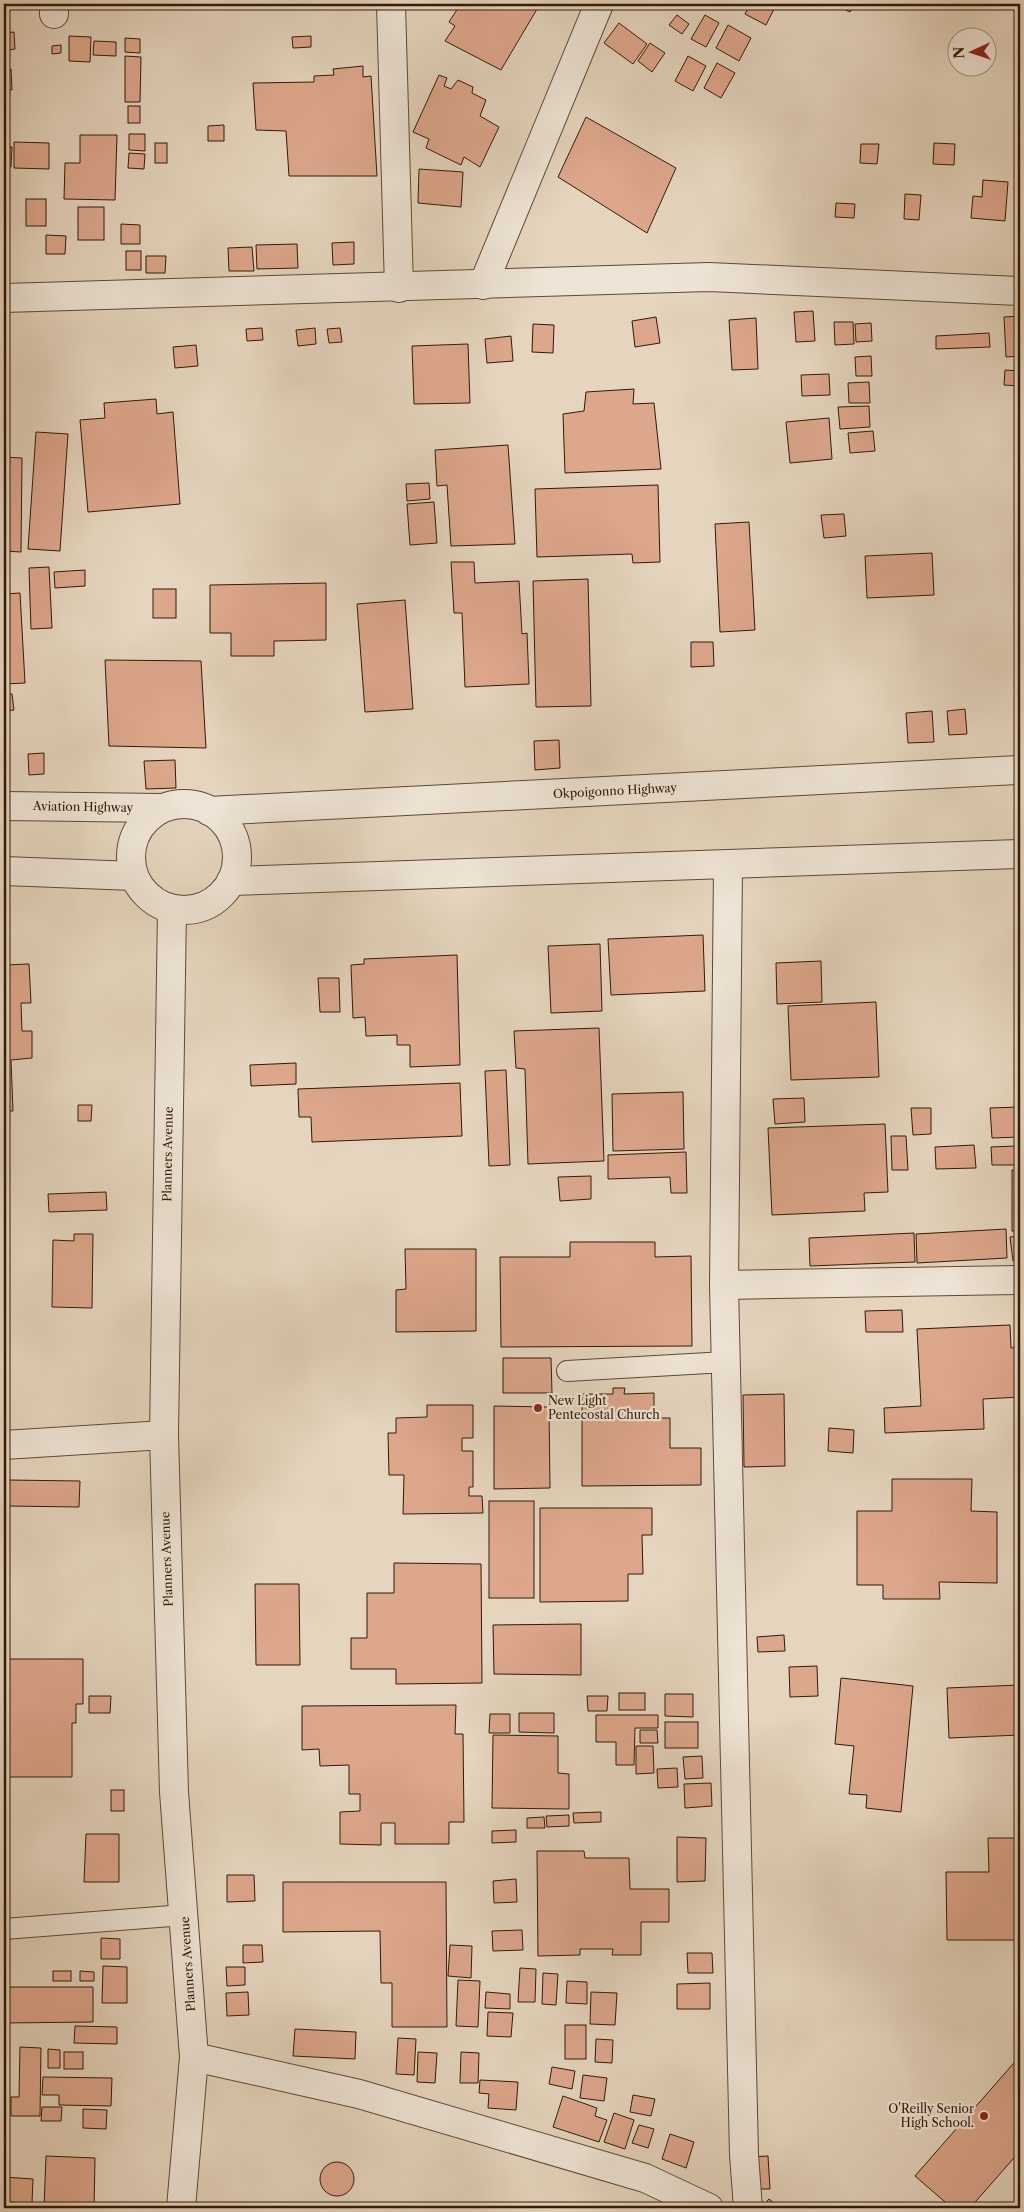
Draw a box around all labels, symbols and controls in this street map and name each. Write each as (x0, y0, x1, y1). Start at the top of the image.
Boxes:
north arrow (946, 28, 996, 78)
text: N (950, 46, 968, 59)
street label: Okpoigonno Highway (553, 780, 678, 801)
street label: Aviation Highway (32, 798, 134, 815)
street label: Planners Avenue (159, 1106, 176, 1202)
place label: New Light Pentecostal Church (548, 1393, 660, 1422)
marker: New Light Pentecostal Church (532, 1402, 544, 1414)
street label: Planners Avenue (157, 1511, 176, 1607)
street label: Planners Avenue (177, 1916, 198, 2012)
place label: O'Reilly Senior High School. (888, 2101, 974, 2130)
marker: O'Reilly Senior High School. (978, 2110, 990, 2122)

